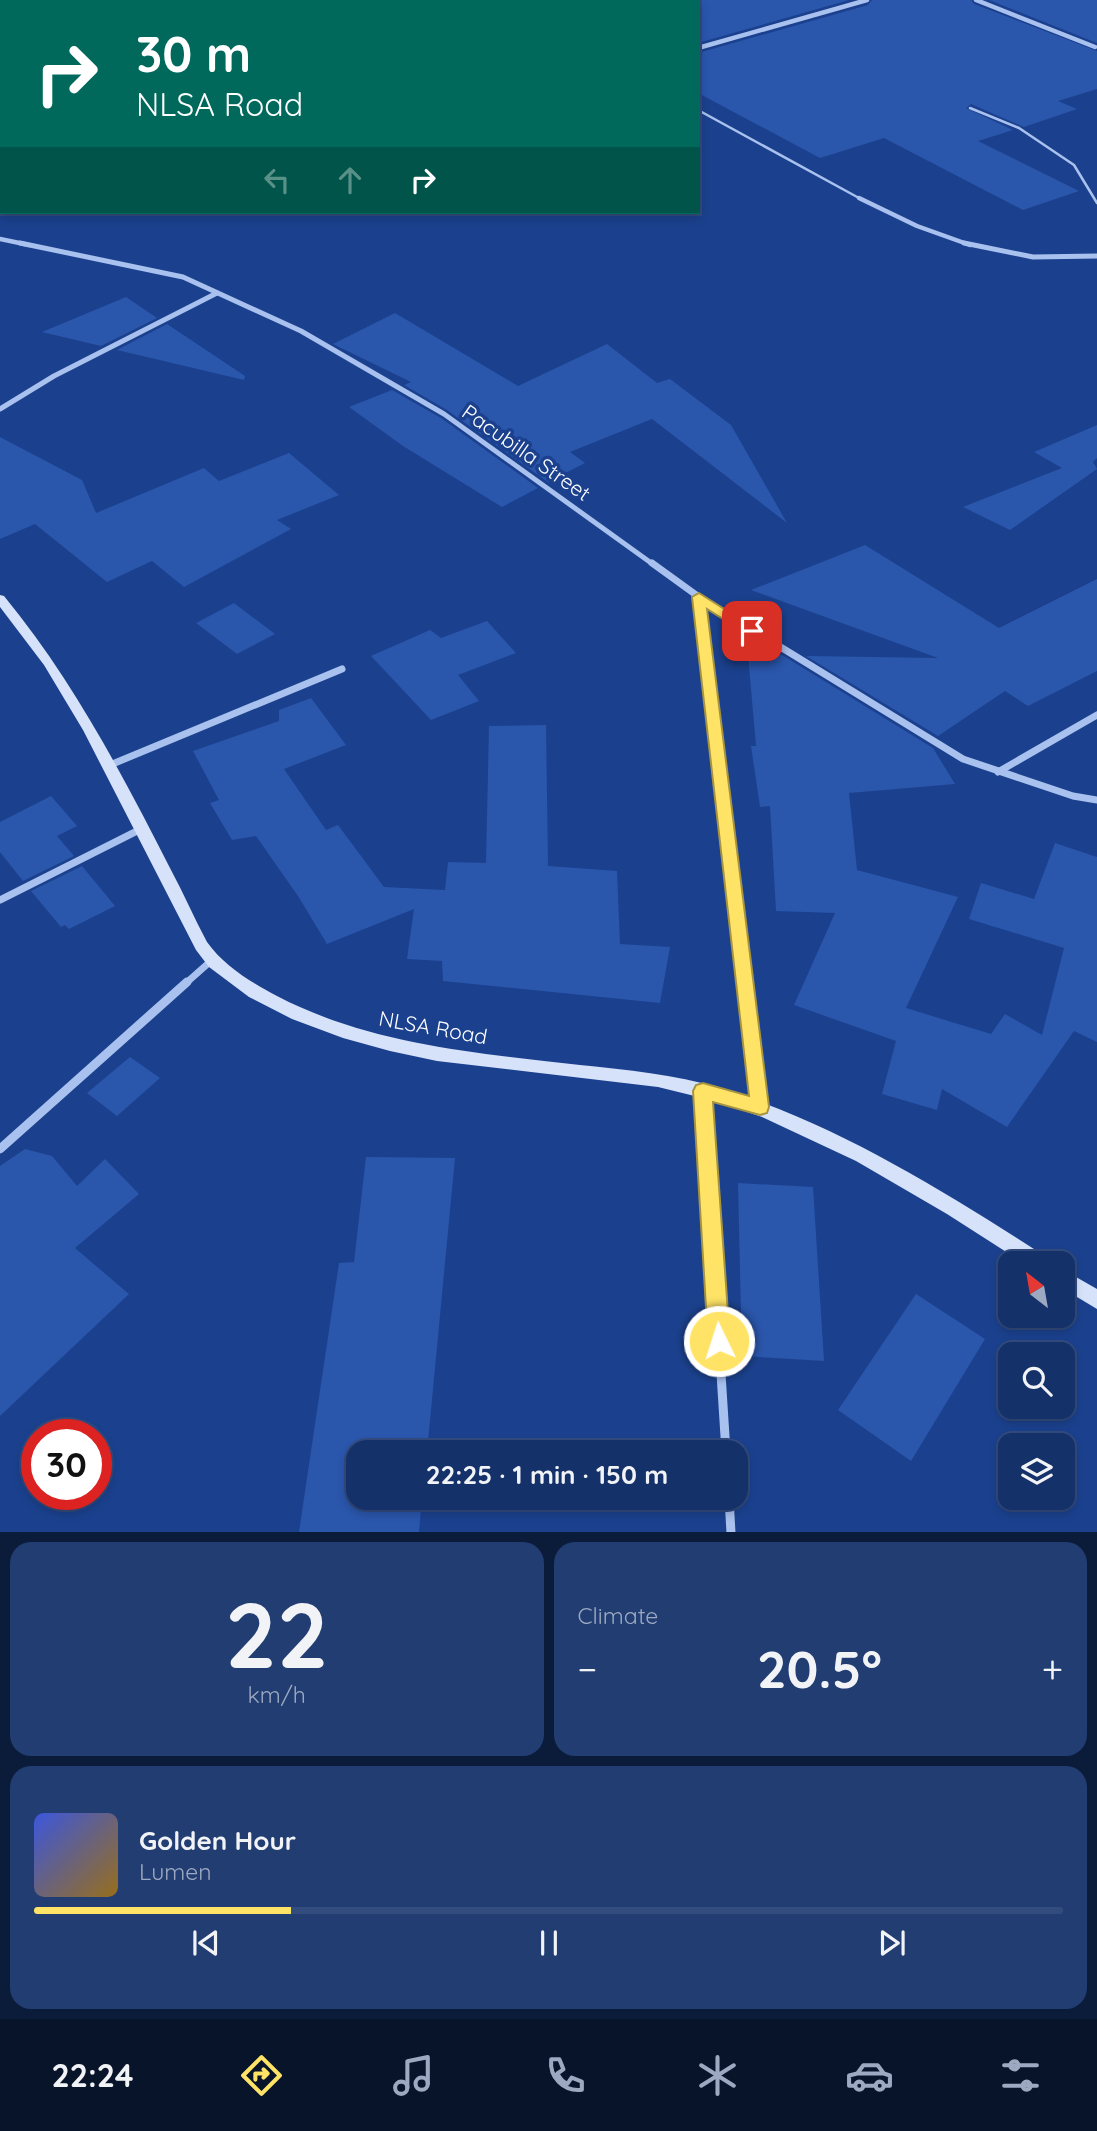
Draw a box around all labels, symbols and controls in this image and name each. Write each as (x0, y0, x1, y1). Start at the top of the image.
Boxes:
text: 30 m (136, 23, 251, 84)
icon: right (21, 28, 112, 119)
text: NLSA Road (136, 84, 303, 124)
icon: left (258, 161, 296, 199)
icon: ahead (331, 161, 369, 199)
icon: right (404, 161, 442, 199)
street label: Pacubilla Street (457, 398, 596, 506)
pin (722, 601, 782, 661)
icon: arrive (733, 612, 771, 650)
street label: NLSA Road (377, 1005, 489, 1049)
north arrow (998, 1251, 1074, 1328)
map controls (998, 1251, 1075, 1510)
position arrow (682, 1304, 756, 1378)
button: search (998, 1342, 1075, 1419)
speed limit sign: 30 (21, 1419, 112, 1510)
button: layers (998, 1433, 1075, 1510)
text: 22:25 · 1 min · 150 m (426, 1458, 668, 1491)
text: 22 (225, 1577, 329, 1691)
text: Climate (578, 1601, 658, 1630)
text: 20.5° (757, 1636, 882, 1701)
text: − (578, 1645, 597, 1693)
text: + (1042, 1645, 1063, 1693)
text: km/h (248, 1680, 306, 1709)
text: Golden Hour (139, 1824, 296, 1857)
text: Lumen (139, 1857, 212, 1886)
icon: previous (187, 1924, 225, 1962)
icon: pause (530, 1924, 568, 1962)
icon: next (873, 1924, 911, 1962)
icon: directions (237, 2051, 286, 2100)
icon: music (389, 2051, 438, 2100)
icon: phone (541, 2051, 590, 2100)
icon: climate (693, 2051, 742, 2100)
icon: car (845, 2051, 894, 2100)
icon: filters (996, 2051, 1045, 2100)
text: 22:24 (51, 2055, 134, 2095)

